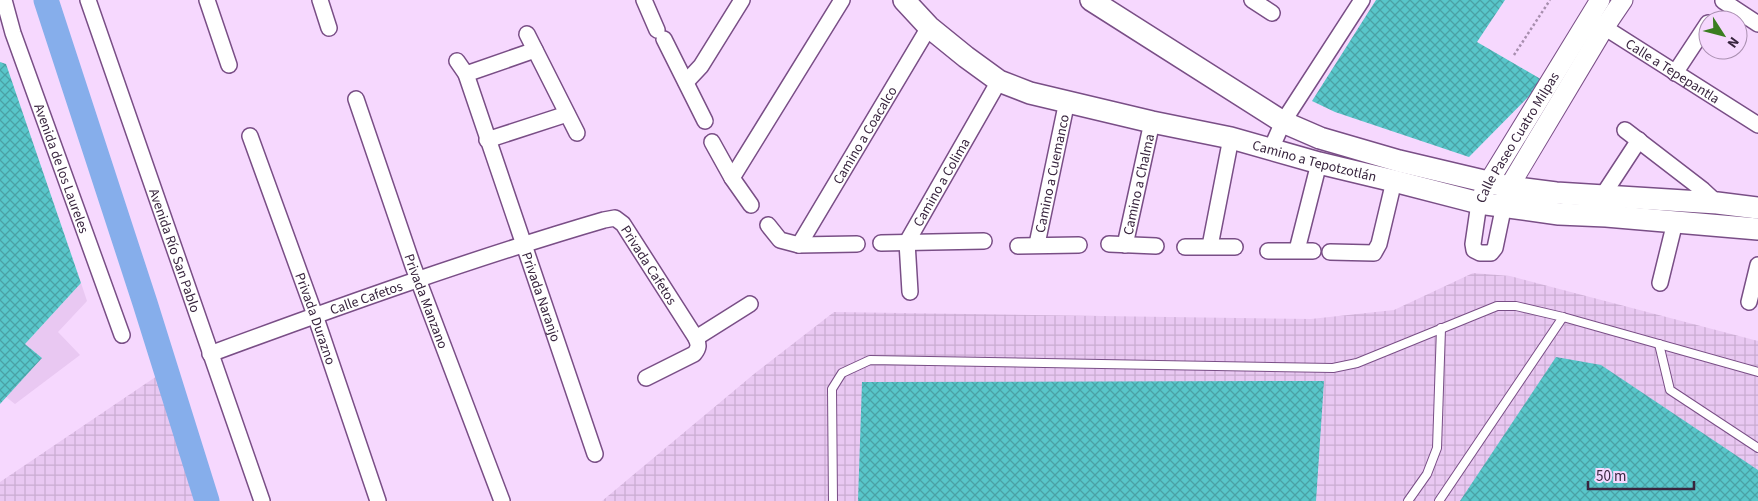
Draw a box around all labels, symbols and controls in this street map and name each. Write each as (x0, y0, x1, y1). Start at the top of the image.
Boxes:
north arrow (1698, 10, 1748, 60)
text: N (1722, 32, 1744, 52)
street label: Calle a Tepepantla (1621, 34, 1723, 109)
street label: Calle Paseo Cuatro Milpas (1471, 68, 1565, 206)
street label: Camino a Coacalco (828, 83, 902, 188)
street label: Avenida de los Laureles (28, 101, 94, 236)
street label: Camino a Cuemanco (1031, 113, 1075, 235)
street label: Camino a Chalma (1118, 132, 1160, 237)
street label: Camino a Colima (909, 135, 975, 231)
street label: Camino a Tepotzotlán (1250, 136, 1378, 187)
street label: Avenida Río San Pablo (143, 186, 205, 315)
street label: Privada Cafetos (615, 222, 681, 309)
street label: Privada Naranjo (516, 249, 565, 345)
street label: Privada Manzano (399, 251, 452, 352)
street label: Privada Durazno (289, 270, 340, 368)
street label: Calle Cafetos (327, 276, 406, 321)
scale bar (1588, 458, 1694, 490)
text: 50 m (1596, 466, 1626, 487)

